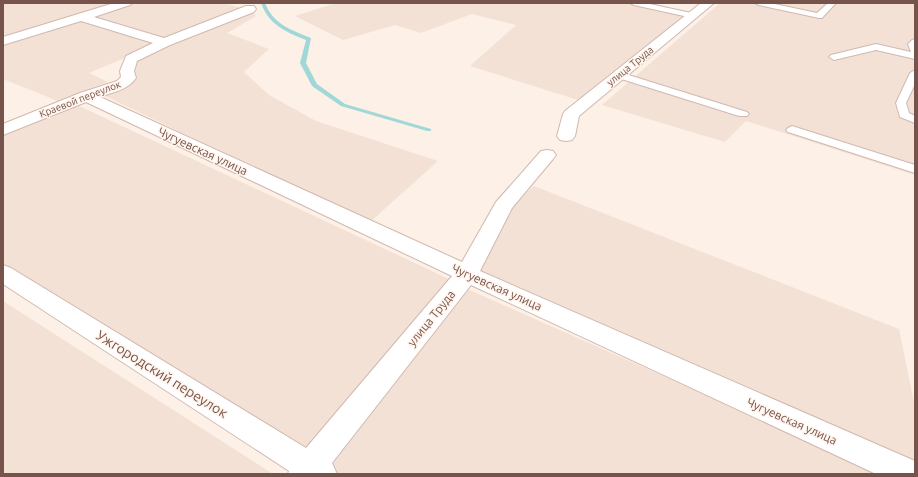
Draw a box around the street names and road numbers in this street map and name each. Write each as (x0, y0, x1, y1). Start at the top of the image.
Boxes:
street label: улица Труда (605, 44, 655, 88)
street label: Краевой переулок (38, 78, 122, 120)
street label: Чугуевская улица (156, 125, 250, 177)
street label: Чугуевская улица (450, 261, 544, 313)
street label: улица Труда (405, 288, 457, 348)
street label: Ужгородский переулок (93, 327, 231, 421)
street label: Чугуевская улица (745, 395, 839, 447)

